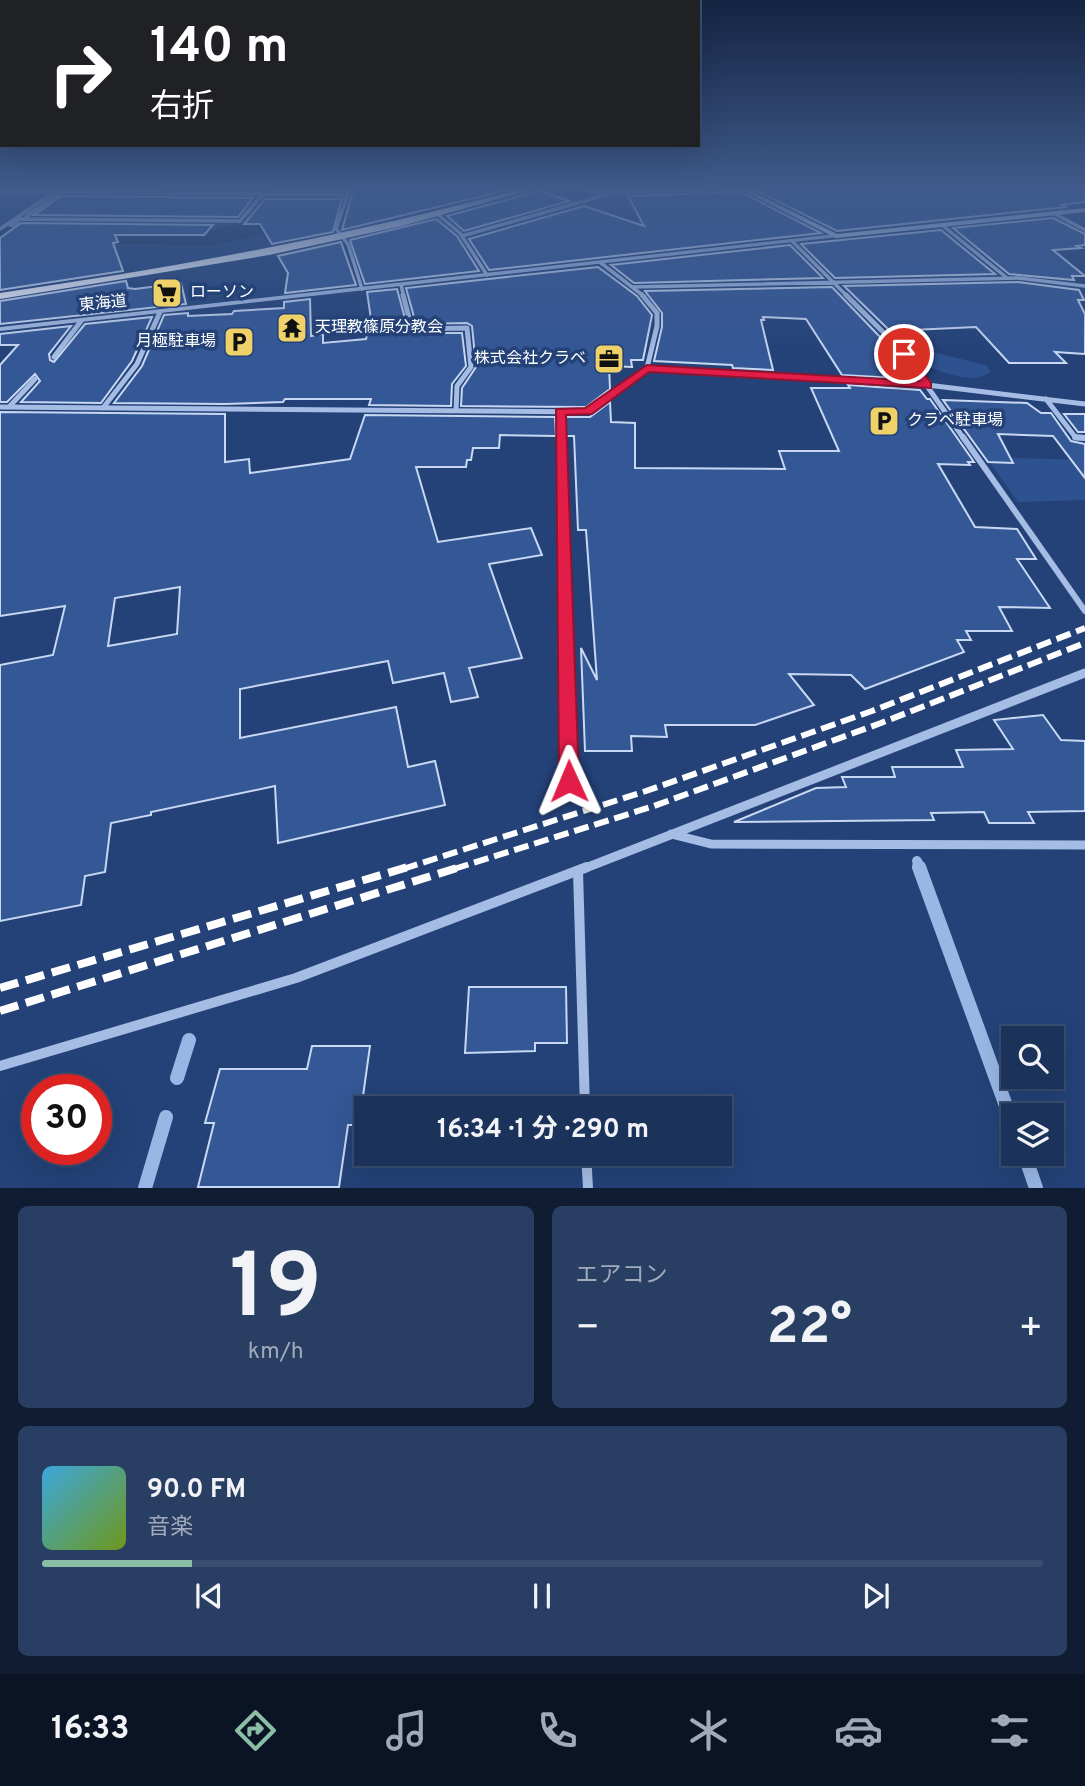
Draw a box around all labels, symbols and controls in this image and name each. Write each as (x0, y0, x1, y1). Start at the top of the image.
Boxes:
text: 140 m (150, 18, 289, 80)
icon: right (35, 28, 126, 119)
text: 右折 (150, 88, 214, 128)
supermarket icon: ローソン (150, 276, 184, 310)
place label: ローソン (190, 283, 254, 303)
street label: 東海道 (78, 292, 128, 316)
temple icon: 天理教篠原分教会 (275, 311, 309, 345)
place label: 天理教篠原分教会 (315, 318, 443, 338)
pin (874, 324, 934, 384)
parking icon: 月極駐車場 (222, 325, 256, 359)
place label: 月極駐車場 (136, 332, 216, 352)
icon: arrive (885, 335, 923, 373)
office icon: 株式会社クラベ (592, 342, 626, 376)
place label: 株式会社クラベ (474, 349, 586, 369)
parking icon: クラベ駐車場 (867, 404, 901, 438)
place label: クラベ駐車場 (907, 411, 1003, 431)
position arrow (532, 744, 606, 818)
map controls (1001, 1026, 1064, 1166)
button: search (1001, 1026, 1064, 1089)
speed limit sign: 30 (21, 1074, 112, 1165)
button: layers (1001, 1103, 1064, 1166)
text: 16:34 · 1 分 · 290 m (437, 1114, 649, 1147)
text: 19 (230, 1235, 322, 1350)
text: エアコン (576, 1262, 668, 1291)
text: 22° (767, 1296, 852, 1362)
text: − (576, 1305, 600, 1354)
text: + (1018, 1305, 1043, 1354)
text: km/h (248, 1338, 304, 1367)
text: 90.0 FM (147, 1474, 246, 1507)
text: 音楽 (147, 1514, 193, 1543)
icon: previous (190, 1577, 228, 1615)
icon: pause (523, 1577, 561, 1615)
icon: next (857, 1577, 895, 1615)
icon: directions (231, 1706, 280, 1755)
icon: music (382, 1706, 431, 1755)
icon: phone (533, 1706, 582, 1755)
icon: climate (684, 1706, 733, 1755)
icon: car (834, 1706, 883, 1755)
icon: filters (985, 1706, 1034, 1755)
text: 16:33 (51, 1710, 129, 1750)

